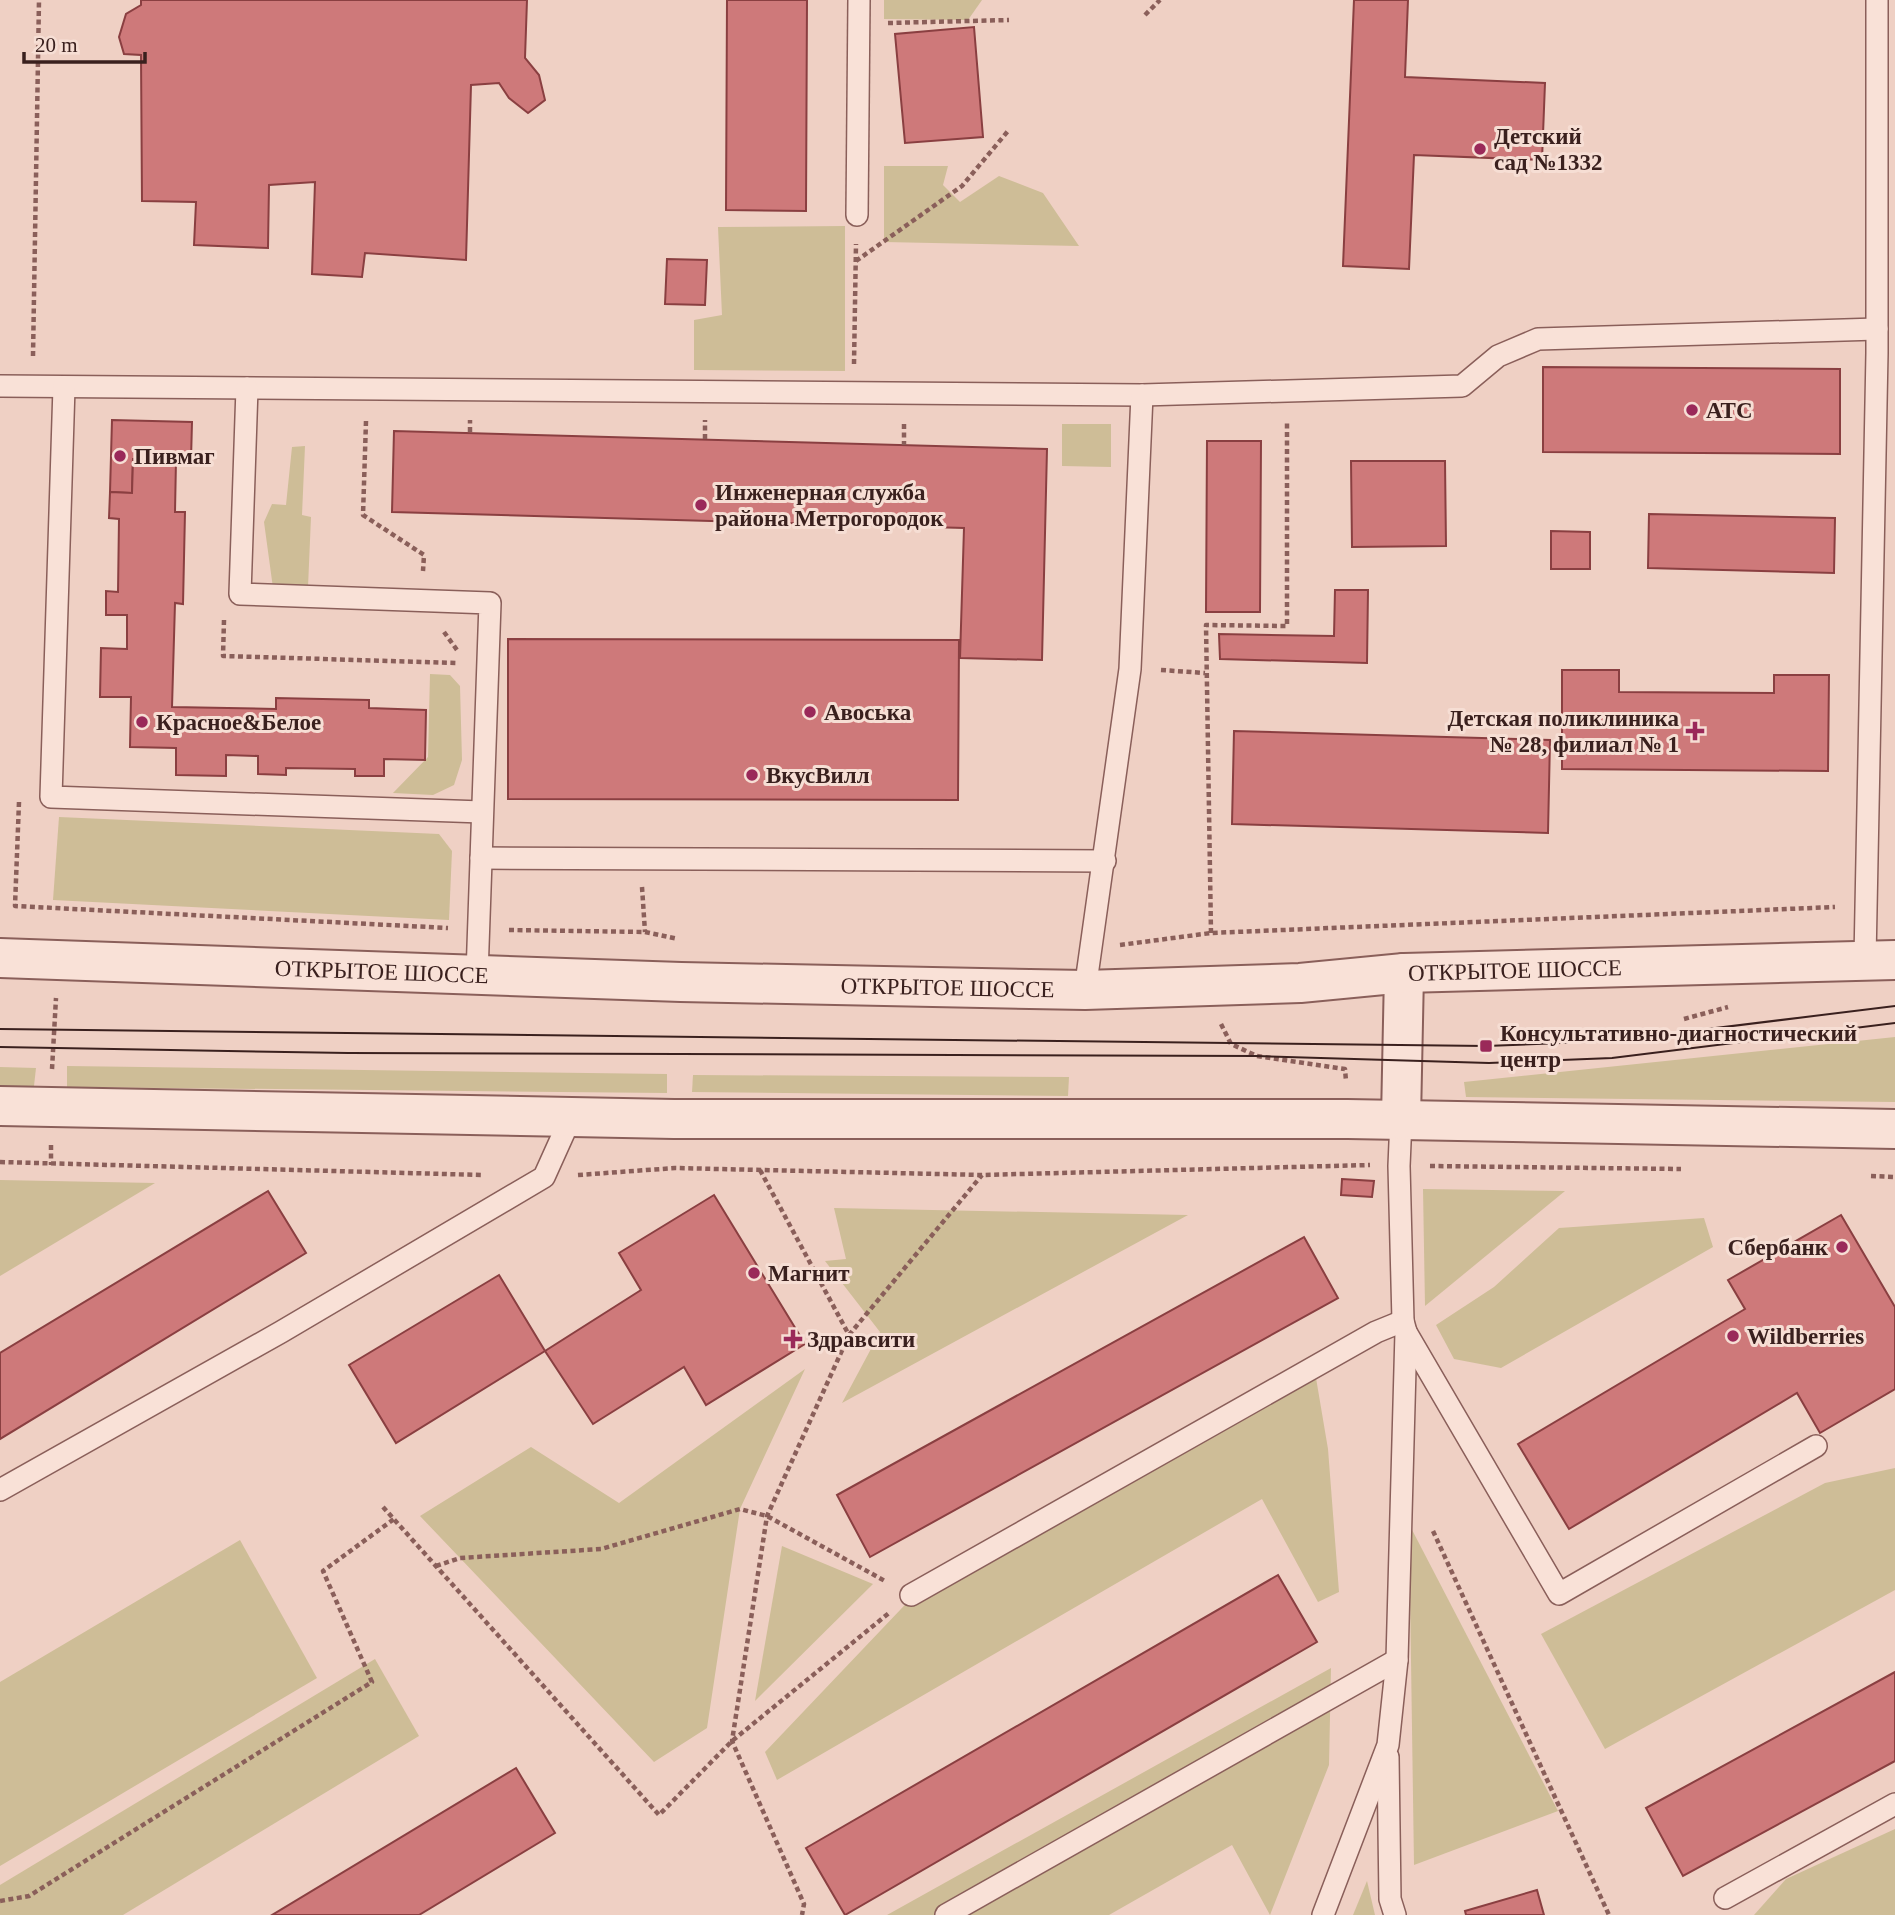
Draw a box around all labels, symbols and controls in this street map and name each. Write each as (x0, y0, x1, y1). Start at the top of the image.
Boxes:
scale bar (24, 21, 145, 65)
text: 20 m (35, 33, 78, 57)
place label: Детский сад №1332 (1494, 124, 1603, 175)
marker: Детский сад №1332 (1472, 141, 1488, 157)
place label: АТС (1706, 398, 1753, 423)
marker: АТС (1684, 402, 1700, 418)
place label: Пивмаг (134, 444, 215, 469)
marker: Пивмаг (112, 448, 128, 464)
place label: Инженерная служба района Метрогородок (715, 480, 944, 531)
marker: Инженерная служба района Метрогородок (693, 497, 709, 513)
place label: Авоська (824, 700, 912, 725)
marker: Авоська (802, 704, 818, 720)
place label: Детская поликлиника № 28, филиал № 1 (1447, 706, 1679, 757)
place label: Красное&Белое (156, 710, 321, 735)
marker: Красное&Белое (134, 714, 150, 730)
marker: Детская поликлиника № 28, филиал № 1 (1685, 721, 1705, 741)
place label: ВкусВилл (766, 763, 870, 788)
marker: ВкусВилл (744, 767, 760, 783)
street label: ОТКРЫТОЕ ШОССЕ (1408, 955, 1622, 986)
street label: ОТКРЫТОЕ ШОССЕ (274, 956, 489, 988)
street label: ОТКРЫТОЕ ШОССЕ (840, 973, 1055, 1002)
place label: Консультативно-диагностический центр (1500, 1021, 1857, 1072)
marker: Консультативно-диагностический центр (1478, 1038, 1494, 1054)
place label: Сбербанк (1727, 1235, 1829, 1260)
marker: Сбербанк (1834, 1239, 1850, 1255)
place label: Магнит (768, 1261, 850, 1286)
marker: Магнит (746, 1265, 762, 1281)
place label: Wildberries (1747, 1324, 1864, 1349)
place label: Здравсити (807, 1327, 915, 1352)
marker: Wildberries (1725, 1328, 1741, 1344)
marker: Здравсити (785, 1331, 801, 1347)

